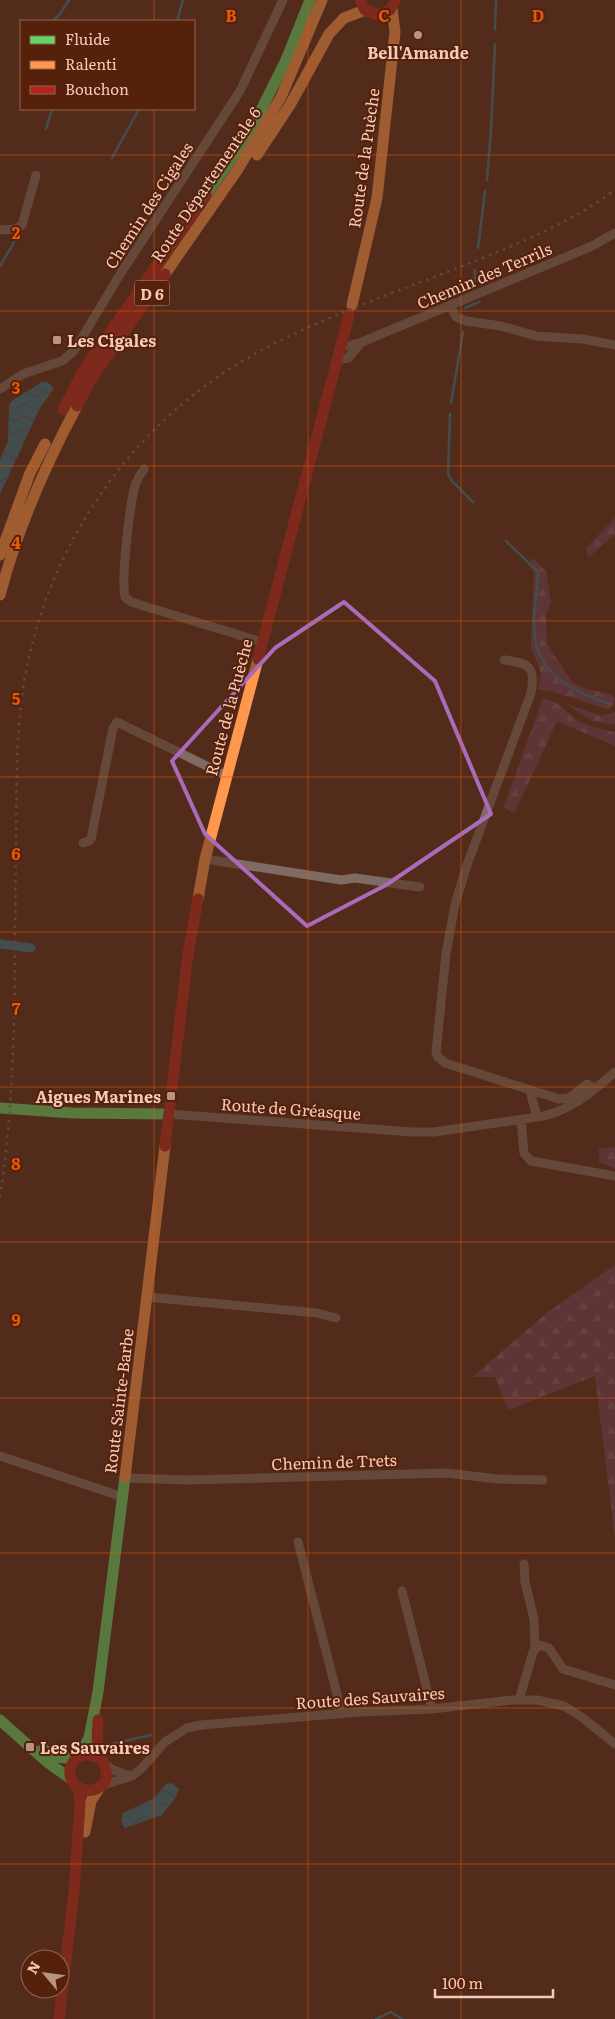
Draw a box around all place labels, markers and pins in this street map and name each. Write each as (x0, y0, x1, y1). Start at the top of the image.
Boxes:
marker: Bell'Amande (412, 29, 424, 41)
place label: Bell'Amande (367, 40, 469, 64)
place label: Les Cigales (67, 328, 156, 352)
marker: Les Cigales (51, 334, 63, 346)
place label: Aigues Marines (35, 1084, 161, 1108)
marker: Aigues Marines (165, 1090, 177, 1102)
place label: Les Sauvaires (40, 1735, 150, 1759)
marker: Les Sauvaires (24, 1741, 36, 1753)

